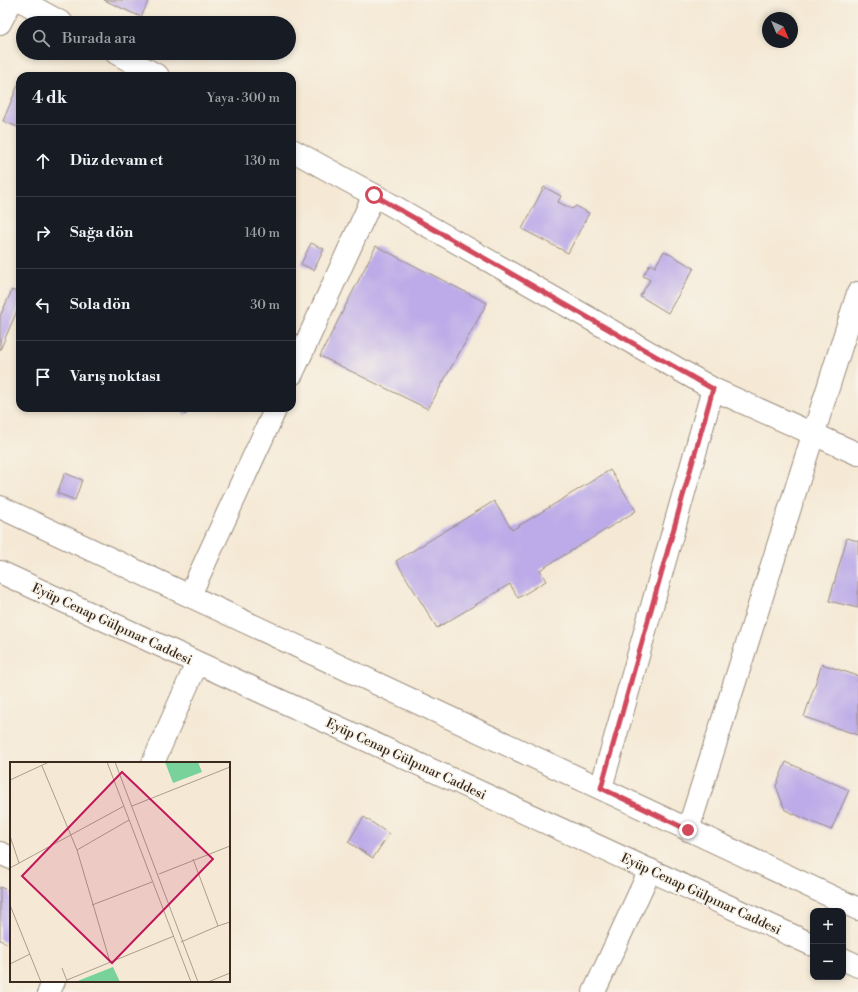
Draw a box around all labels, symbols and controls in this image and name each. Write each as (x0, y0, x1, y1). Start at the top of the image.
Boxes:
north arrow (762, 12, 798, 48)
search box (16, 16, 296, 60)
icon: search (30, 27, 52, 49)
text: Burada ara (62, 29, 136, 48)
text: 4 dk (32, 87, 67, 109)
text: Yaya · 300 m (207, 90, 280, 106)
icon: ahead (32, 150, 54, 172)
text: Düz devam et (70, 151, 163, 170)
text: 130 m (245, 153, 280, 169)
route start (365, 186, 383, 204)
icon: right (32, 222, 54, 244)
text: Sağa dön (70, 223, 133, 242)
text: 140 m (244, 225, 280, 241)
icon: left (32, 294, 54, 316)
text: Sola dön (70, 295, 130, 314)
text: 30 m (250, 297, 280, 313)
icon: arrive (32, 366, 54, 388)
text: Varış noktası (70, 367, 161, 386)
street label: Eyüp Cenap Gülpınar Caddesi (29, 580, 195, 668)
street label: Eyüp Cenap Gülpınar Caddesi (323, 715, 489, 803)
inset map (10, 762, 230, 982)
route end (679, 821, 697, 839)
street label: Eyüp Cenap Gülpınar Caddesi (618, 850, 784, 938)
map controls (810, 908, 846, 980)
button: + (810, 908, 846, 944)
button: − (810, 944, 846, 980)

